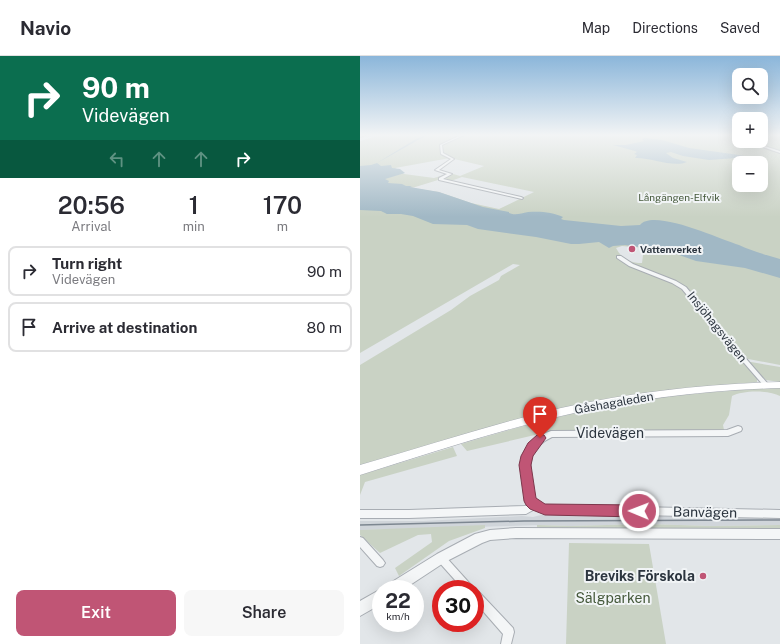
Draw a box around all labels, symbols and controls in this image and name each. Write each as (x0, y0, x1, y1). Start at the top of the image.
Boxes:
text: Navio (20, 17, 71, 39)
text: Map (582, 20, 610, 36)
text: Directions (632, 20, 698, 36)
text: Saved (720, 20, 760, 36)
map controls (732, 68, 768, 192)
button: search (732, 68, 768, 104)
text: 90 m (82, 71, 150, 104)
icon: right (16, 72, 68, 124)
text: Videvägen (82, 105, 170, 126)
button: + (732, 112, 768, 148)
icon: left (106, 148, 128, 170)
icon: ahead (148, 148, 170, 170)
icon: ahead (190, 148, 212, 170)
icon: right (232, 148, 254, 170)
button: − (732, 156, 768, 192)
text: 20:56 (58, 191, 125, 219)
text: 1 (189, 191, 199, 219)
text: 170 (263, 191, 302, 219)
park label: Långängen-Elfvik (638, 191, 720, 203)
text: Arrival (71, 219, 111, 234)
text: min (183, 219, 205, 234)
text: m (277, 219, 288, 234)
place label: Vattenverket (640, 243, 702, 255)
marker: Vattenverket (627, 244, 637, 254)
text: Turn right (52, 255, 122, 272)
icon: right (18, 260, 40, 282)
text: 90 m (307, 263, 342, 280)
text: Videvägen (52, 272, 115, 287)
street label: Insjöhagsvägen (684, 289, 750, 365)
icon: arrive (18, 316, 40, 338)
text: Arrive at destination (52, 319, 197, 336)
text: 80 m (307, 319, 342, 336)
street label: Gåshagaleden (573, 389, 655, 417)
pin (523, 397, 557, 438)
icon: arrive (529, 403, 551, 425)
street label: Videvägen (576, 425, 644, 441)
position arrow (618, 490, 660, 532)
street label: Banvägen (673, 503, 737, 521)
place label: Breviks Förskola (585, 568, 695, 584)
marker: Breviks Förskola (698, 571, 708, 581)
speed limit sign: 30 (432, 580, 484, 632)
text: 22 (385, 589, 411, 613)
button: Exit (16, 590, 176, 636)
button: Share (184, 590, 344, 636)
park label: Sälgparken (575, 590, 651, 606)
text: km/h (386, 610, 410, 622)

